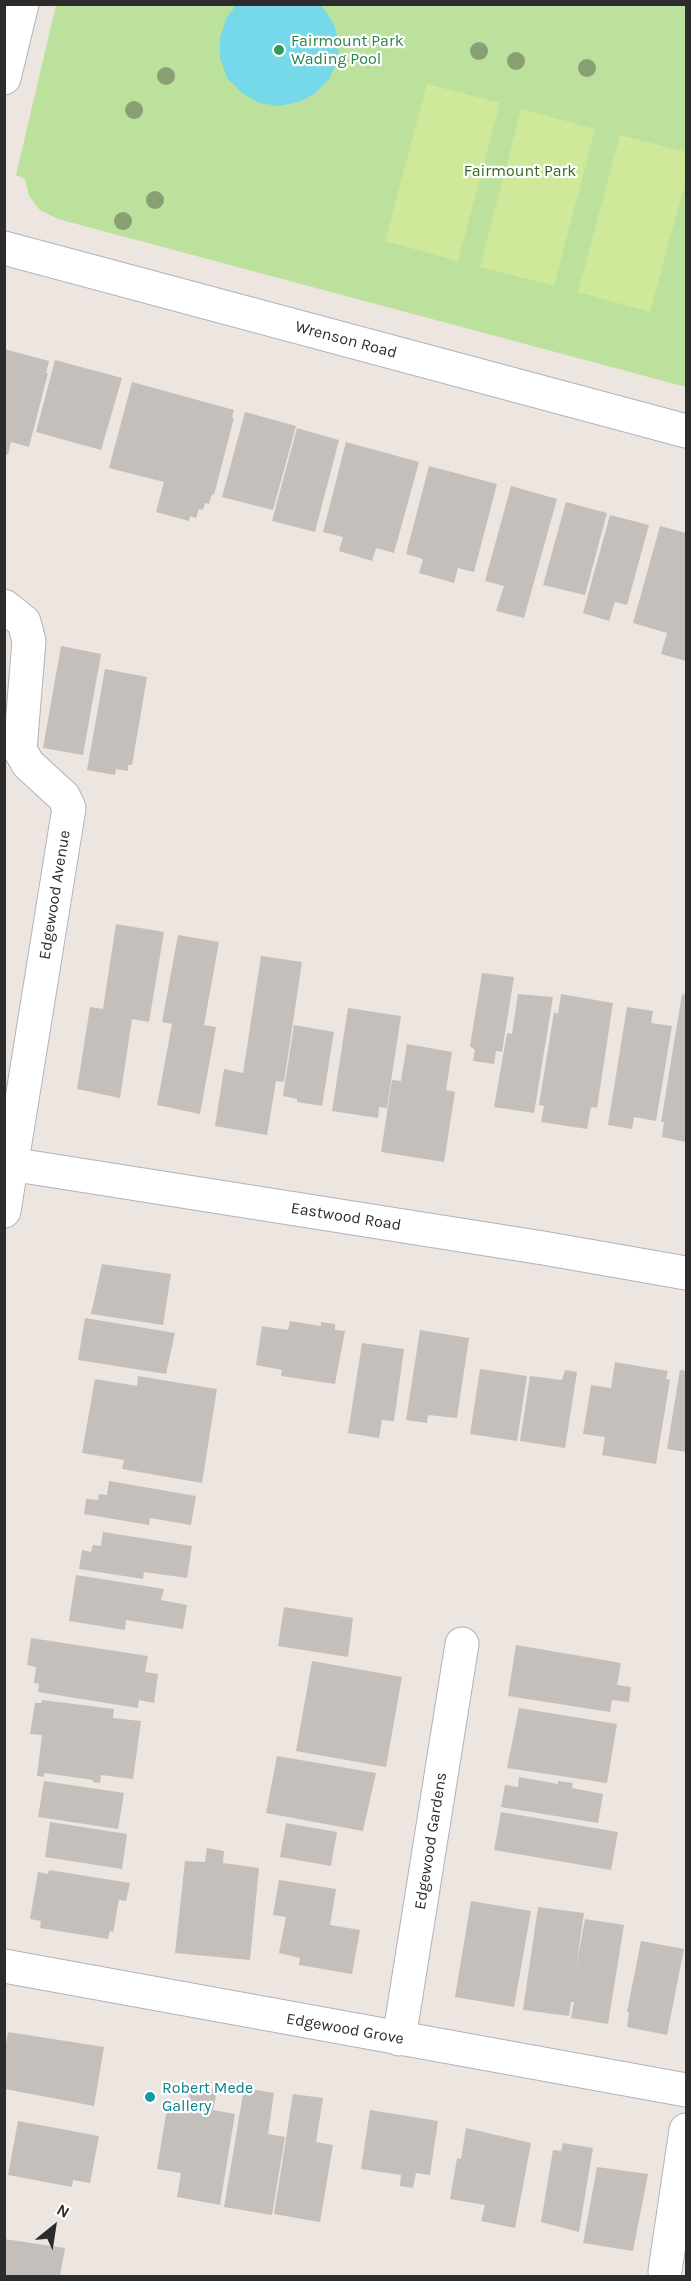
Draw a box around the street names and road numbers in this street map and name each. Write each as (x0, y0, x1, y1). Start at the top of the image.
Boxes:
street label: Wrenson Road (293, 317, 399, 363)
street label: Edgewood Avenue (35, 829, 75, 961)
street label: Eastwood Road (289, 1199, 403, 1235)
street label: Edgewood Gardens (411, 1771, 451, 1911)
street label: Edgewood Grove (285, 2009, 405, 2049)

